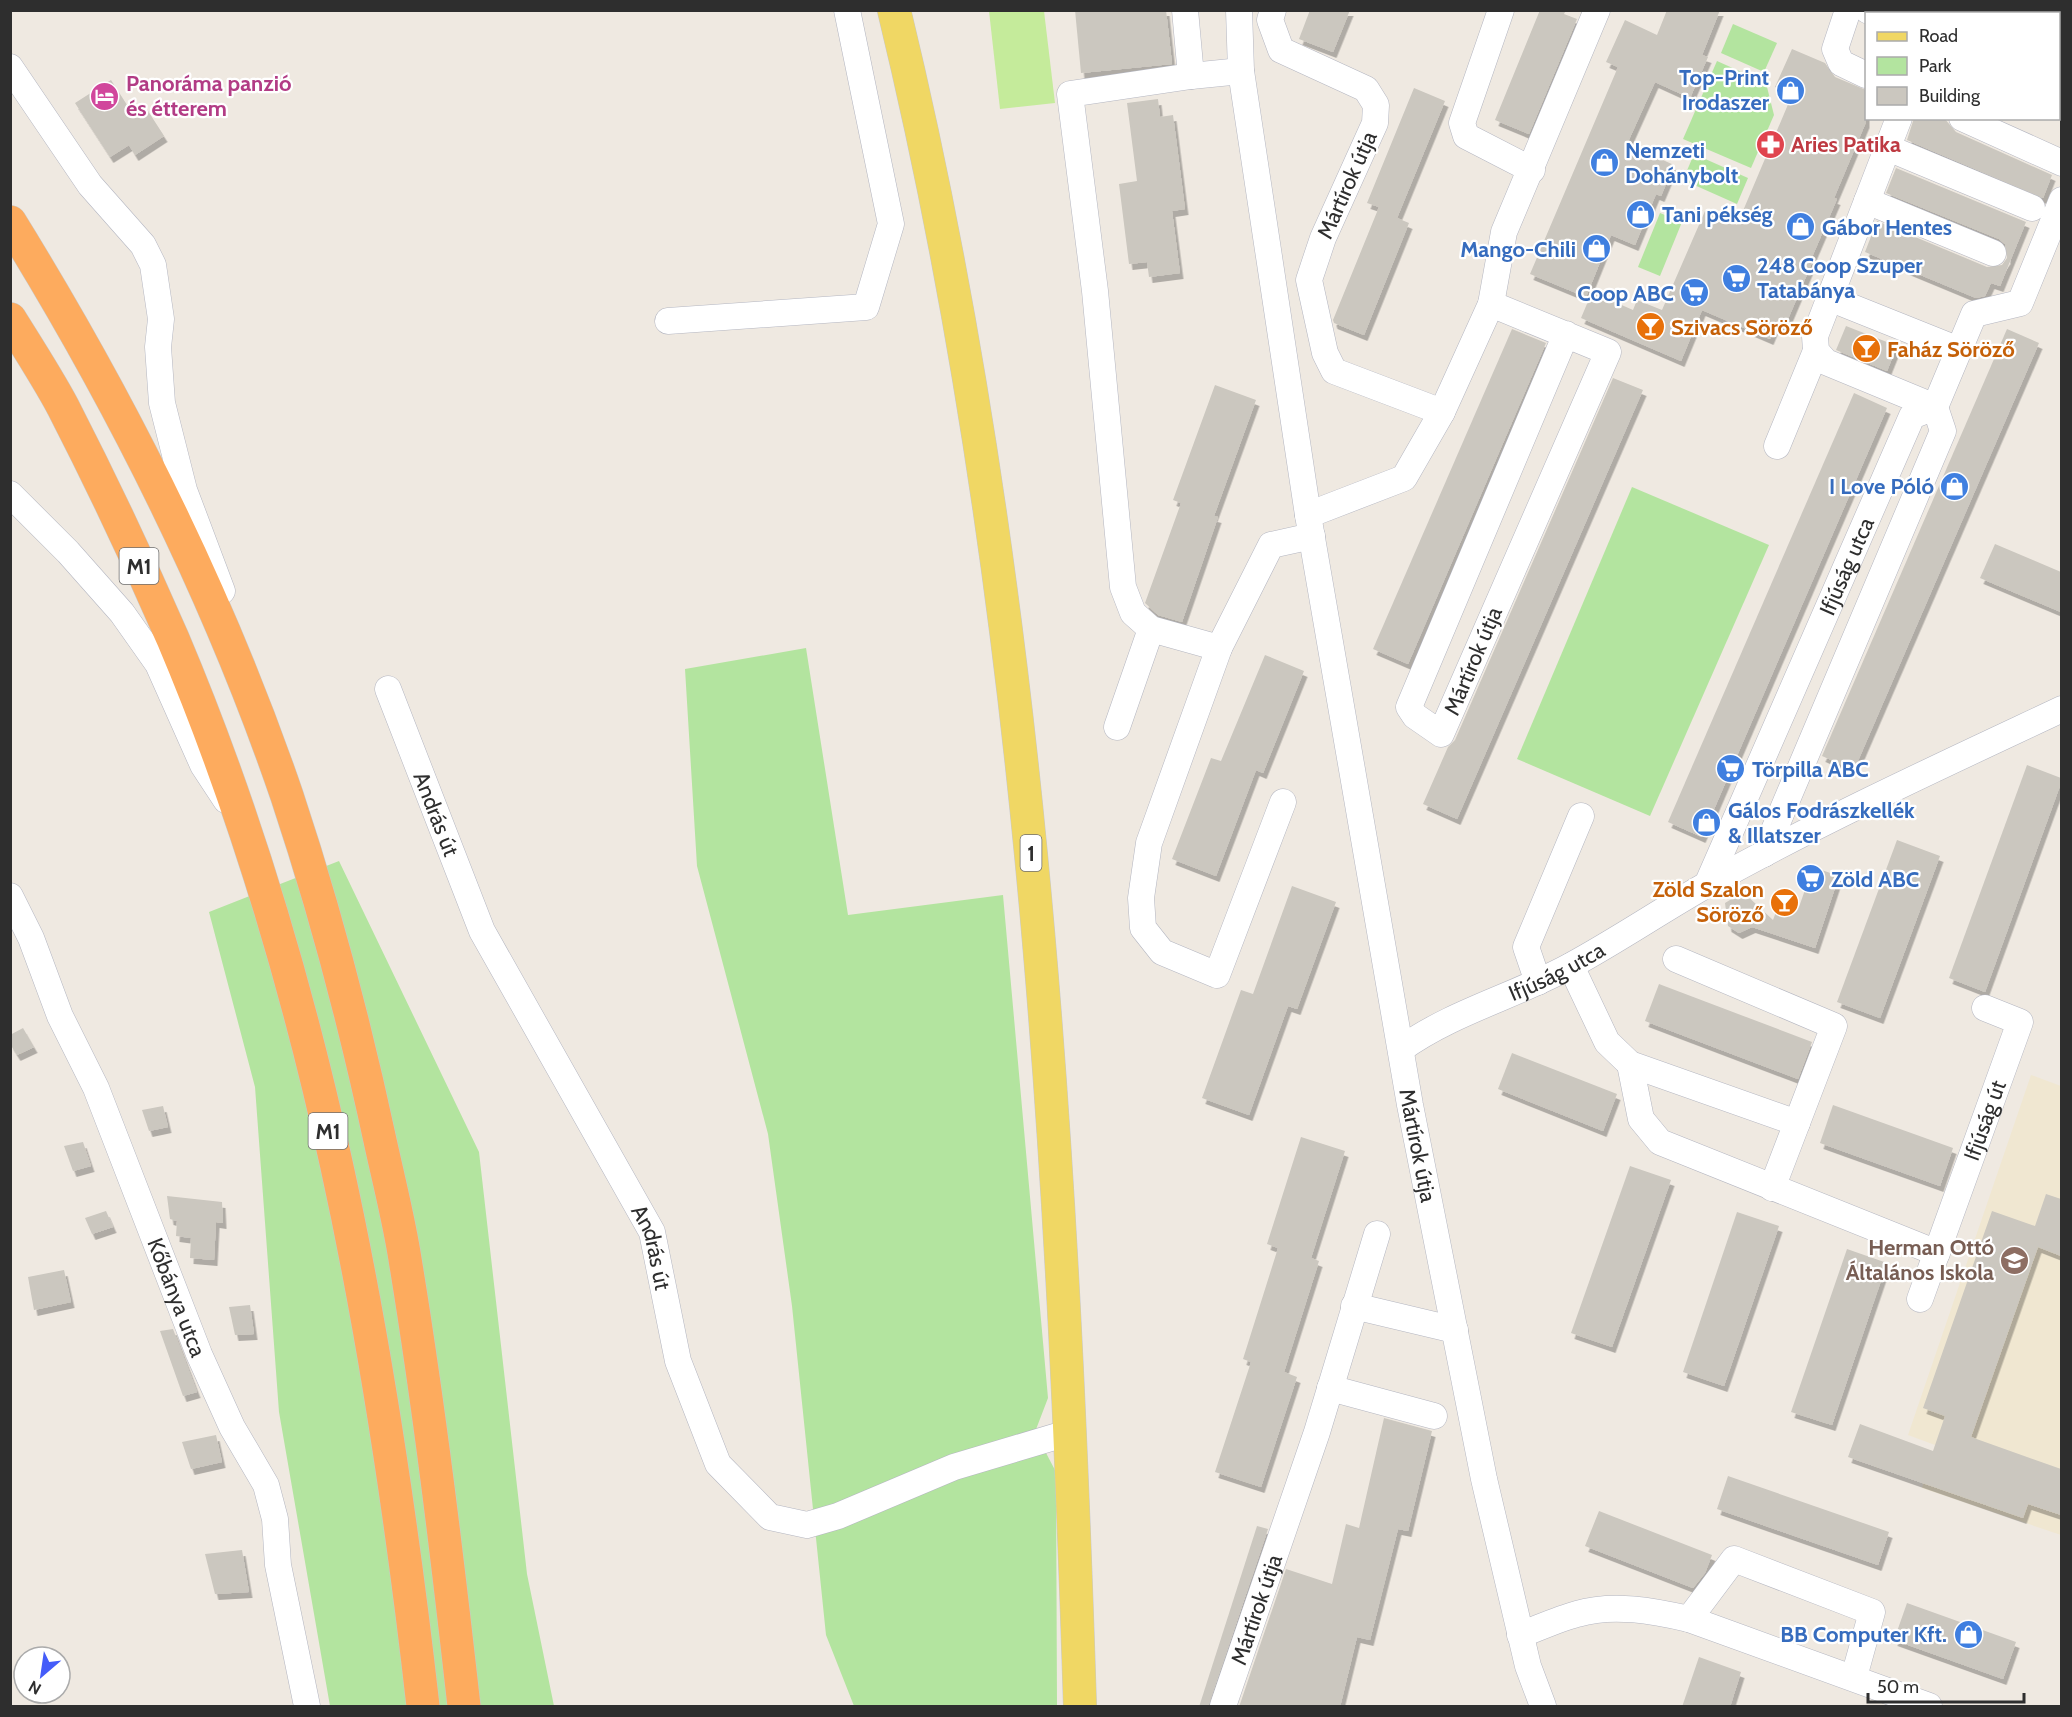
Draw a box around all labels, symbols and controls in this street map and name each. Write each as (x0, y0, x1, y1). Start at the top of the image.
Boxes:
legend (1865, 12, 2060, 120)
text: Road (1919, 25, 1958, 47)
text: Park (1919, 55, 1952, 77)
place label: Top-Print Irodaszer (1679, 64, 1770, 116)
place label: Panoráma panzió és étterem (126, 70, 291, 122)
shop icon: Top-Print Irodaszer (1774, 74, 1806, 106)
hotel icon: Panoráma panzió és étterem (89, 80, 121, 112)
text: Building (1919, 85, 1981, 107)
street label: Mártírok útja (1311, 127, 1383, 243)
pharmacy icon: Aries Patika (1754, 128, 1786, 160)
place label: Aries Patika (1791, 131, 1901, 158)
place label: Nemzeti Dohánybolt (1625, 137, 1739, 189)
shop icon: Nemzeti Dohánybolt (1588, 147, 1620, 179)
shop icon: Tani pékség (1625, 198, 1657, 230)
place label: Tani pékség (1662, 201, 1773, 228)
shop icon: Gábor Hentes (1785, 211, 1817, 243)
place label: Gábor Hentes (1822, 214, 1952, 241)
shop icon: Mango-Chili (1581, 233, 1613, 265)
place label: Mango-Chili (1460, 236, 1576, 263)
place label: 248 Coop Szuper Tatabánya (1757, 252, 1923, 304)
supermarket icon: 248 Coop Szuper Tatabánya (1720, 262, 1752, 294)
supermarket icon: Coop ABC (1679, 277, 1711, 309)
place label: Coop ABC (1577, 280, 1674, 307)
bar icon: Szivacs Söröző (1634, 311, 1666, 343)
place label: Szivacs Söröző (1671, 314, 1813, 341)
bar icon: Faház Söröző (1850, 333, 1882, 365)
place label: Faház Söröző (1887, 336, 2015, 363)
shop icon: I Love Póló (1939, 470, 1971, 502)
place label: I Love Póló (1829, 473, 1934, 500)
street label: Ifjúság utca (1813, 513, 1880, 619)
road number: M1 (120, 548, 158, 584)
street label: Mártírok útja (1438, 602, 1508, 719)
supermarket icon: Törpilla ABC (1715, 753, 1747, 785)
place label: Törpilla ABC (1752, 756, 1869, 783)
street label: András út (408, 768, 465, 861)
place label: Gálos Fodrászkellék & Illatszer (1728, 797, 1915, 849)
shop icon: Gálos Fodrászkellék & Illatszer (1691, 807, 1723, 839)
road number: 1 (1020, 835, 1042, 871)
supermarket icon: Zöld ABC (1794, 863, 1826, 895)
place label: Zöld ABC (1831, 866, 1919, 893)
place label: Zöld Szalon Söröző (1652, 876, 1764, 928)
bar icon: Zöld Szalon Söröző (1769, 886, 1801, 918)
street label: Ifjúság utca (1504, 936, 1610, 1007)
street label: Ifjúság út (1958, 1076, 2012, 1164)
street label: Mártírok útja (1394, 1087, 1442, 1205)
road number: M1 (308, 1113, 348, 1149)
street label: András út (626, 1200, 677, 1293)
street label: Kőbánya utca (142, 1234, 212, 1361)
place label: Herman Ottó Általános Iskola (1846, 1234, 1994, 1286)
school or university icon: Herman Ottó Általános Iskola (1999, 1244, 2031, 1276)
street label: Mártírok útja (1225, 1550, 1288, 1668)
shop icon: BB Computer Kft. (1952, 1618, 1984, 1650)
place label: BB Computer Kft. (1780, 1621, 1947, 1648)
north arrow (12, 1645, 72, 1705)
scale bar (1868, 1666, 2024, 1704)
text: 50 m (1877, 1676, 1919, 1698)
text: N (25, 1677, 45, 1699)

